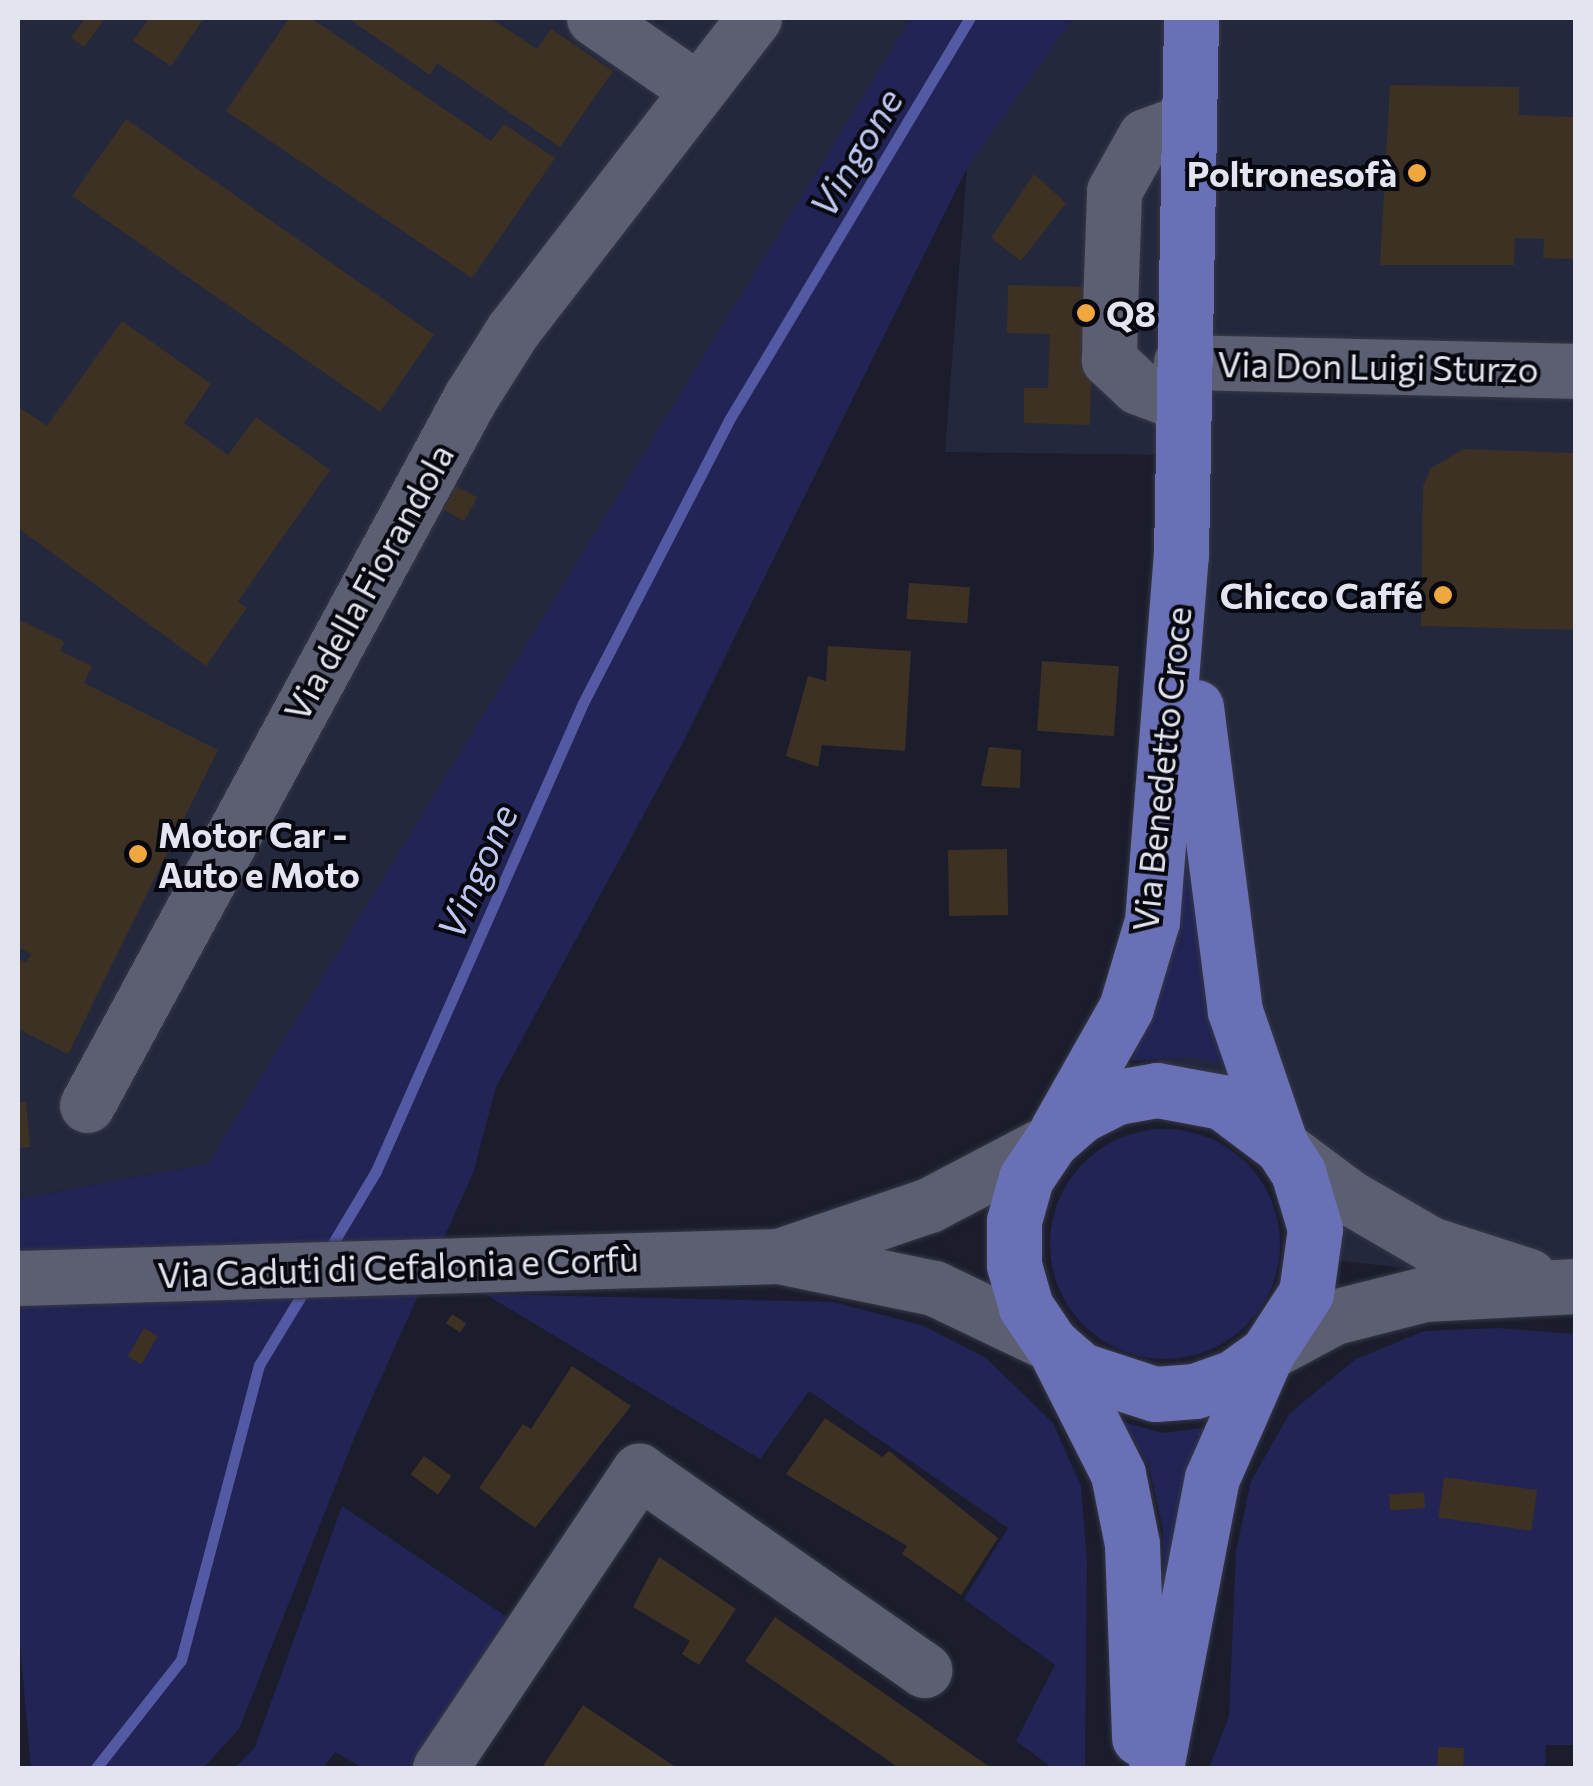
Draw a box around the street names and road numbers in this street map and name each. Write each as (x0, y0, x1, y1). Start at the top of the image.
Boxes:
street label: Via Don Luigi Sturzo (1217, 342, 1539, 390)
street label: Via della Fiorandola (275, 436, 461, 728)
street label: Via Benedetto Croce (1123, 605, 1199, 933)
street label: Via Caduti di Cefalonia e Corfù (157, 1237, 639, 1295)

